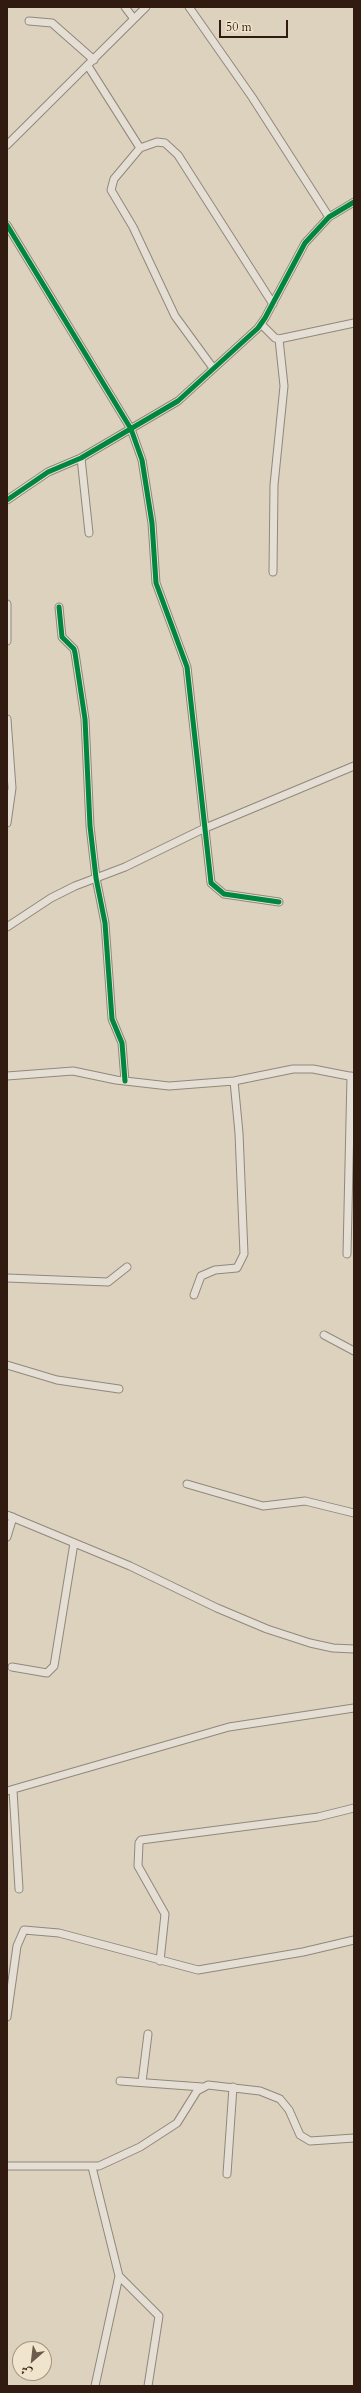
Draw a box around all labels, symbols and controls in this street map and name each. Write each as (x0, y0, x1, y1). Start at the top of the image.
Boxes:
scale bar (221, 12, 290, 38)
text: 50 m (226, 19, 252, 35)
north arrow (12, 2341, 52, 2381)
text: ش (18, 2362, 35, 2380)

